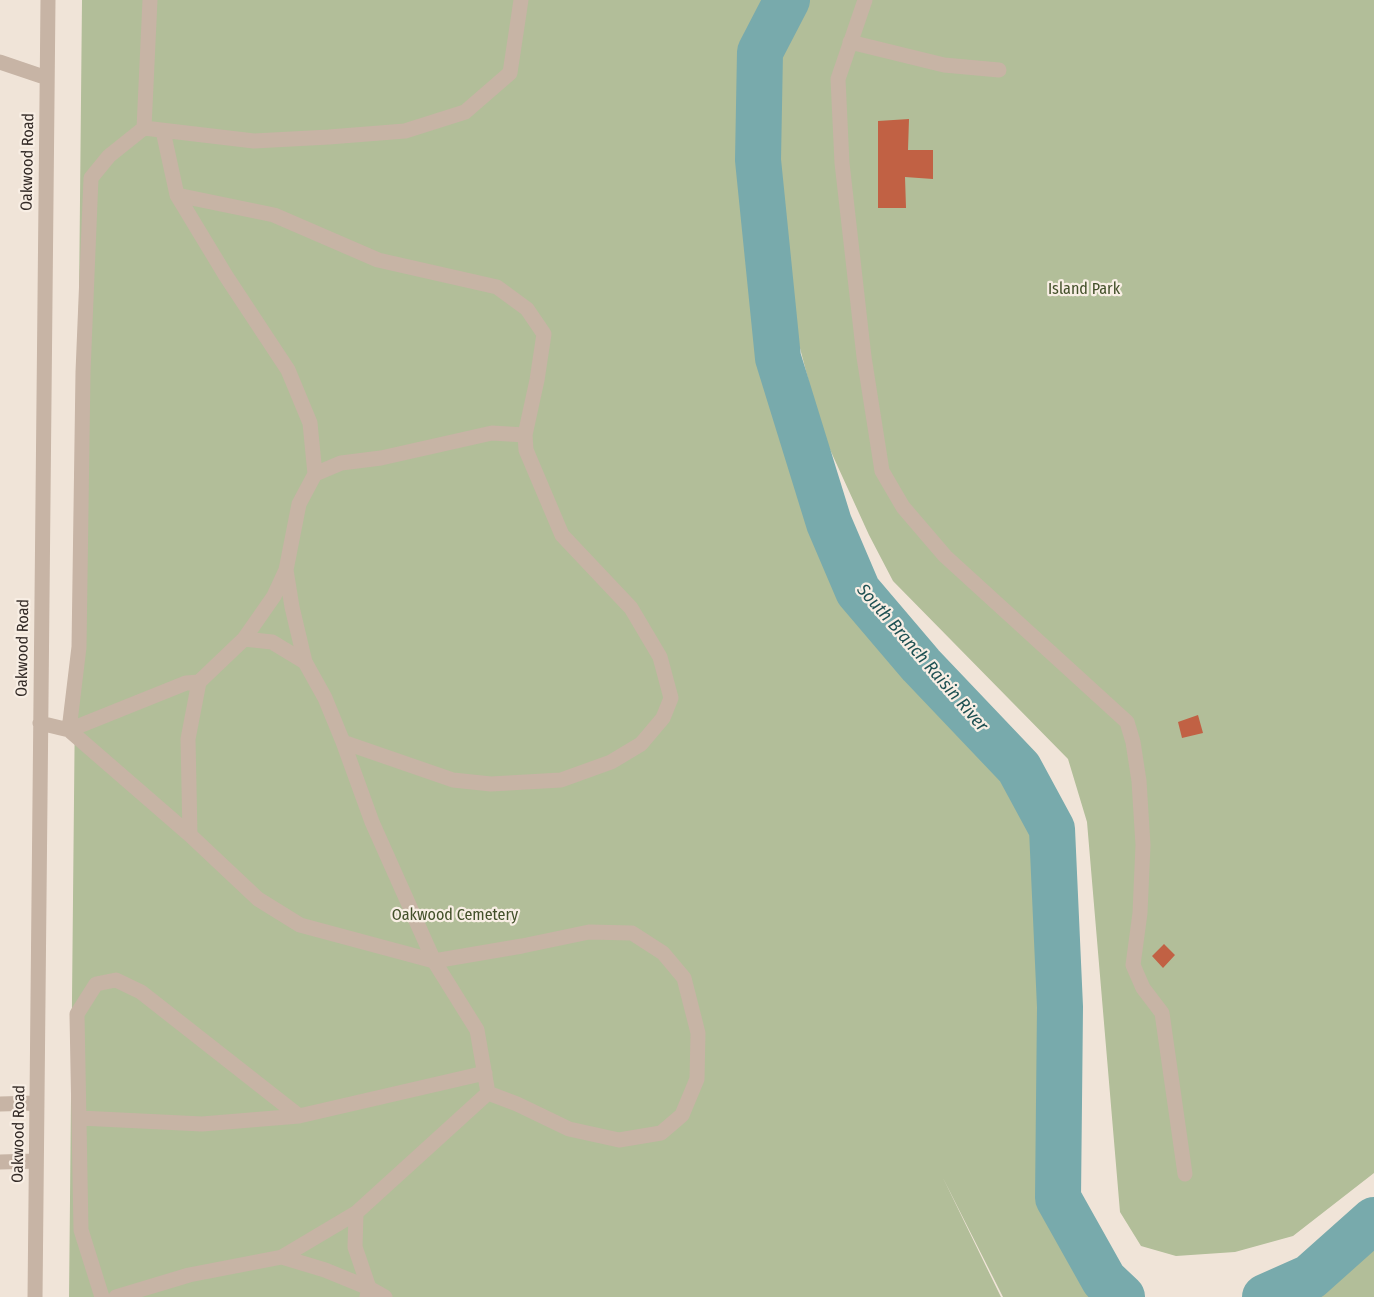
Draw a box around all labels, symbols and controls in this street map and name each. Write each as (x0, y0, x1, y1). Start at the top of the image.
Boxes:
street label: Oakwood Road (18, 113, 38, 211)
park label: Island Park (1048, 280, 1120, 300)
water label: South Branch Raisin River (852, 580, 992, 736)
street label: Oakwood Road (13, 599, 33, 697)
park label: Oakwood Cemetery (392, 906, 518, 926)
street label: Oakwood Road (9, 1085, 29, 1183)

